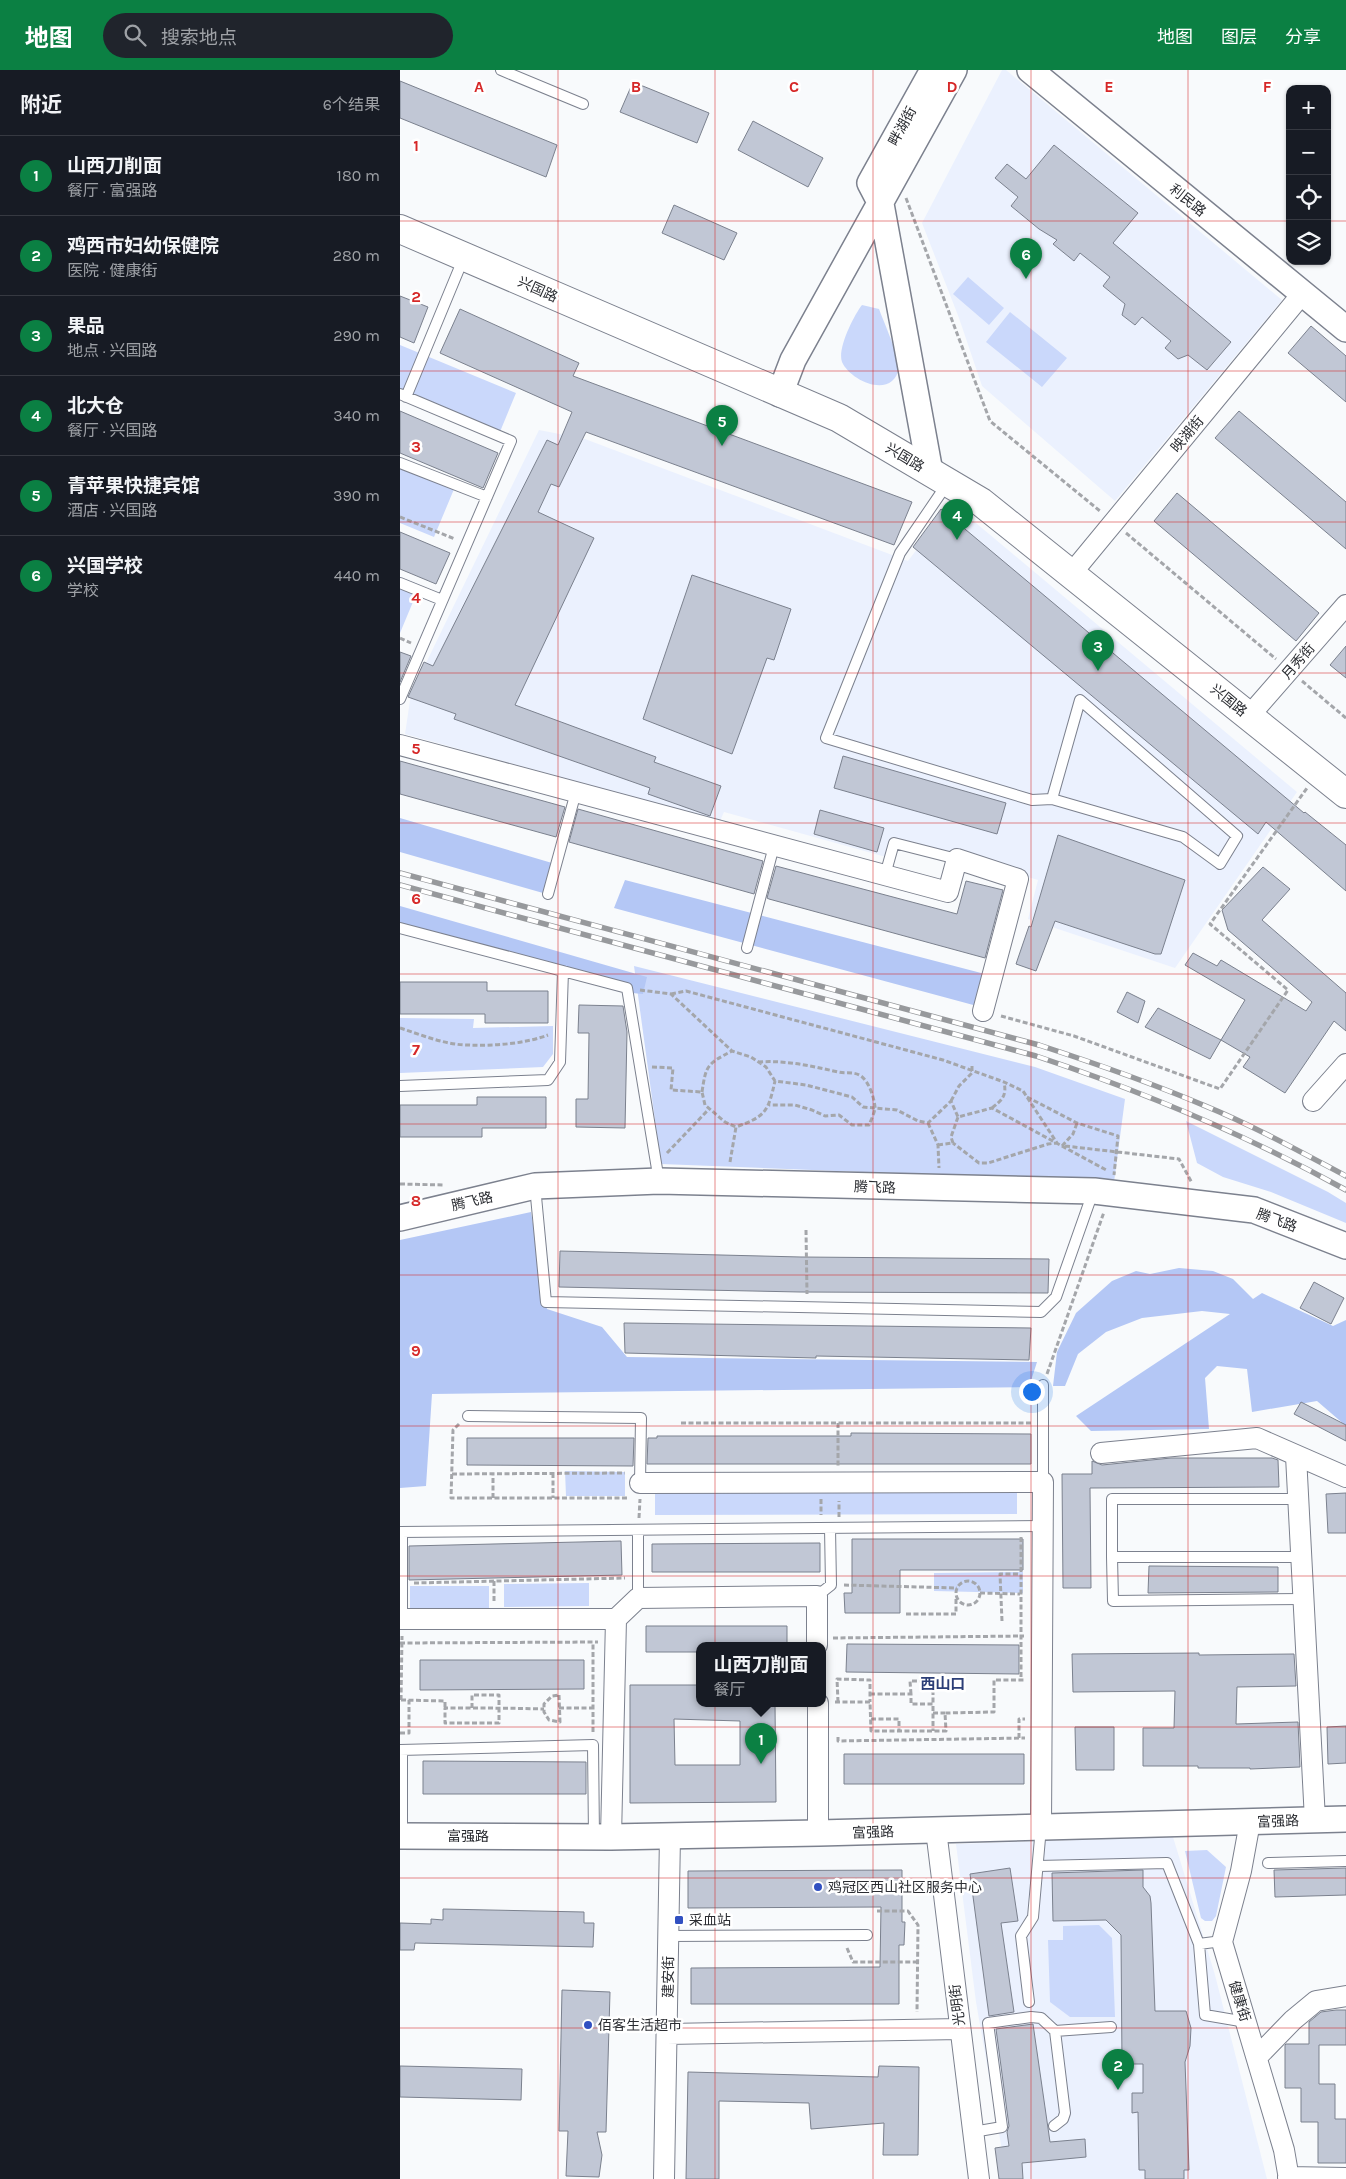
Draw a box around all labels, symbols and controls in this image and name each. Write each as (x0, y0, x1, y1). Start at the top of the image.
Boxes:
search box (103, 13, 453, 58)
icon: search (121, 21, 149, 49)
text: 地图 (25, 24, 73, 52)
text: 地图 (1157, 26, 1193, 48)
text: 图层 (1221, 26, 1257, 48)
text: 分享 (1285, 26, 1321, 48)
text: 搜索地点 (161, 27, 237, 49)
text: A (474, 77, 484, 96)
text: B (631, 77, 641, 96)
text: C (789, 77, 799, 96)
text: D (947, 77, 958, 96)
text: E (1104, 77, 1114, 96)
text: F (1263, 77, 1272, 96)
map controls (1286, 85, 1331, 265)
button: + (1286, 85, 1331, 130)
text: 附近 (20, 93, 62, 117)
text: 6个结果 (323, 95, 380, 114)
street label: 畔湖街 (885, 104, 920, 149)
button: − (1286, 130, 1331, 175)
text: 1 (413, 136, 419, 155)
text: 山西刀削面 (67, 155, 162, 177)
text: 1 (33, 166, 39, 185)
text: 180 m (337, 166, 380, 185)
button: locate (1286, 175, 1331, 220)
text: 餐厅 · 富强路 (67, 181, 157, 200)
street label: 利民路 (1166, 181, 1209, 220)
button: layers (1286, 220, 1331, 265)
text: 鸡西市妇幼保健院 (67, 235, 219, 257)
pin: 6 (1010, 238, 1042, 279)
text: 2 (31, 246, 41, 265)
text: 280 m (333, 246, 380, 265)
text: 医院 · 健康街 (67, 261, 157, 280)
street label: 兴国路 (515, 273, 560, 306)
text: 2 (411, 287, 421, 306)
text: 果品 (67, 315, 105, 337)
text: 3 (31, 326, 41, 345)
text: 290 m (333, 326, 380, 345)
text: 地点 · 兴国路 (67, 341, 157, 360)
text: 北大仓 (67, 395, 124, 417)
pin: 5 (706, 405, 738, 446)
text: 4 (31, 406, 41, 425)
text: 340 m (333, 406, 380, 425)
street label: 映湖街 (1167, 413, 1207, 456)
text: 餐厅 · 兴国路 (67, 421, 157, 440)
text: 3 (411, 437, 421, 456)
street label: 兴国路 (882, 439, 927, 476)
text: 青苹果快捷宾馆 (67, 475, 200, 497)
text: 5 (31, 486, 41, 505)
text: 390 m (333, 486, 380, 505)
pin: 4 (941, 499, 973, 540)
text: 酒店 · 兴国路 (67, 501, 157, 520)
text: 兴国学校 (67, 555, 143, 577)
text: 6 (31, 566, 41, 585)
text: 440 m (334, 566, 380, 585)
text: 学校 (67, 581, 99, 600)
text: 4 (411, 588, 421, 607)
pin: 3 (1082, 630, 1114, 671)
street label: 月秀街 (1278, 640, 1319, 683)
street label: 兴国路 (1207, 681, 1250, 720)
text: 5 (411, 739, 421, 758)
text: 6 (411, 889, 421, 908)
text: 7 (412, 1040, 420, 1059)
street label: 腾飞路 (854, 1178, 896, 1197)
street label: 腾飞路 (450, 1188, 494, 1214)
text: 8 (411, 1191, 421, 1210)
street label: 腾飞路 (1254, 1205, 1299, 1236)
text: 9 (411, 1341, 421, 1360)
your location (1019, 1379, 1045, 1405)
popup (696, 1642, 826, 1707)
text: 山西刀削面 (713, 1654, 809, 1676)
district label: 西山口 (920, 1675, 966, 1693)
text: 餐厅 (713, 1680, 746, 1699)
pin: 1 (745, 1723, 777, 1764)
street label: 富强路 (1257, 1812, 1299, 1831)
street label: 富强路 (852, 1823, 894, 1842)
street label: 富强路 (447, 1828, 489, 1845)
place label: 鸡冠区西山社区服务中心 (828, 1879, 982, 1896)
marker: 鸡冠区西山社区服务中心 (812, 1881, 824, 1893)
place label: 采血站 (689, 1912, 731, 1929)
marker: 采血站 (673, 1914, 685, 1926)
street label: 建安街 (660, 1956, 677, 1998)
street label: 健康街 (1225, 1979, 1254, 2024)
street label: 光明街 (947, 1983, 968, 2027)
place label: 佰客生活超市 (598, 2017, 682, 2034)
marker: 佰客生活超市 (582, 2019, 594, 2031)
pin: 2 (1102, 2049, 1134, 2090)

